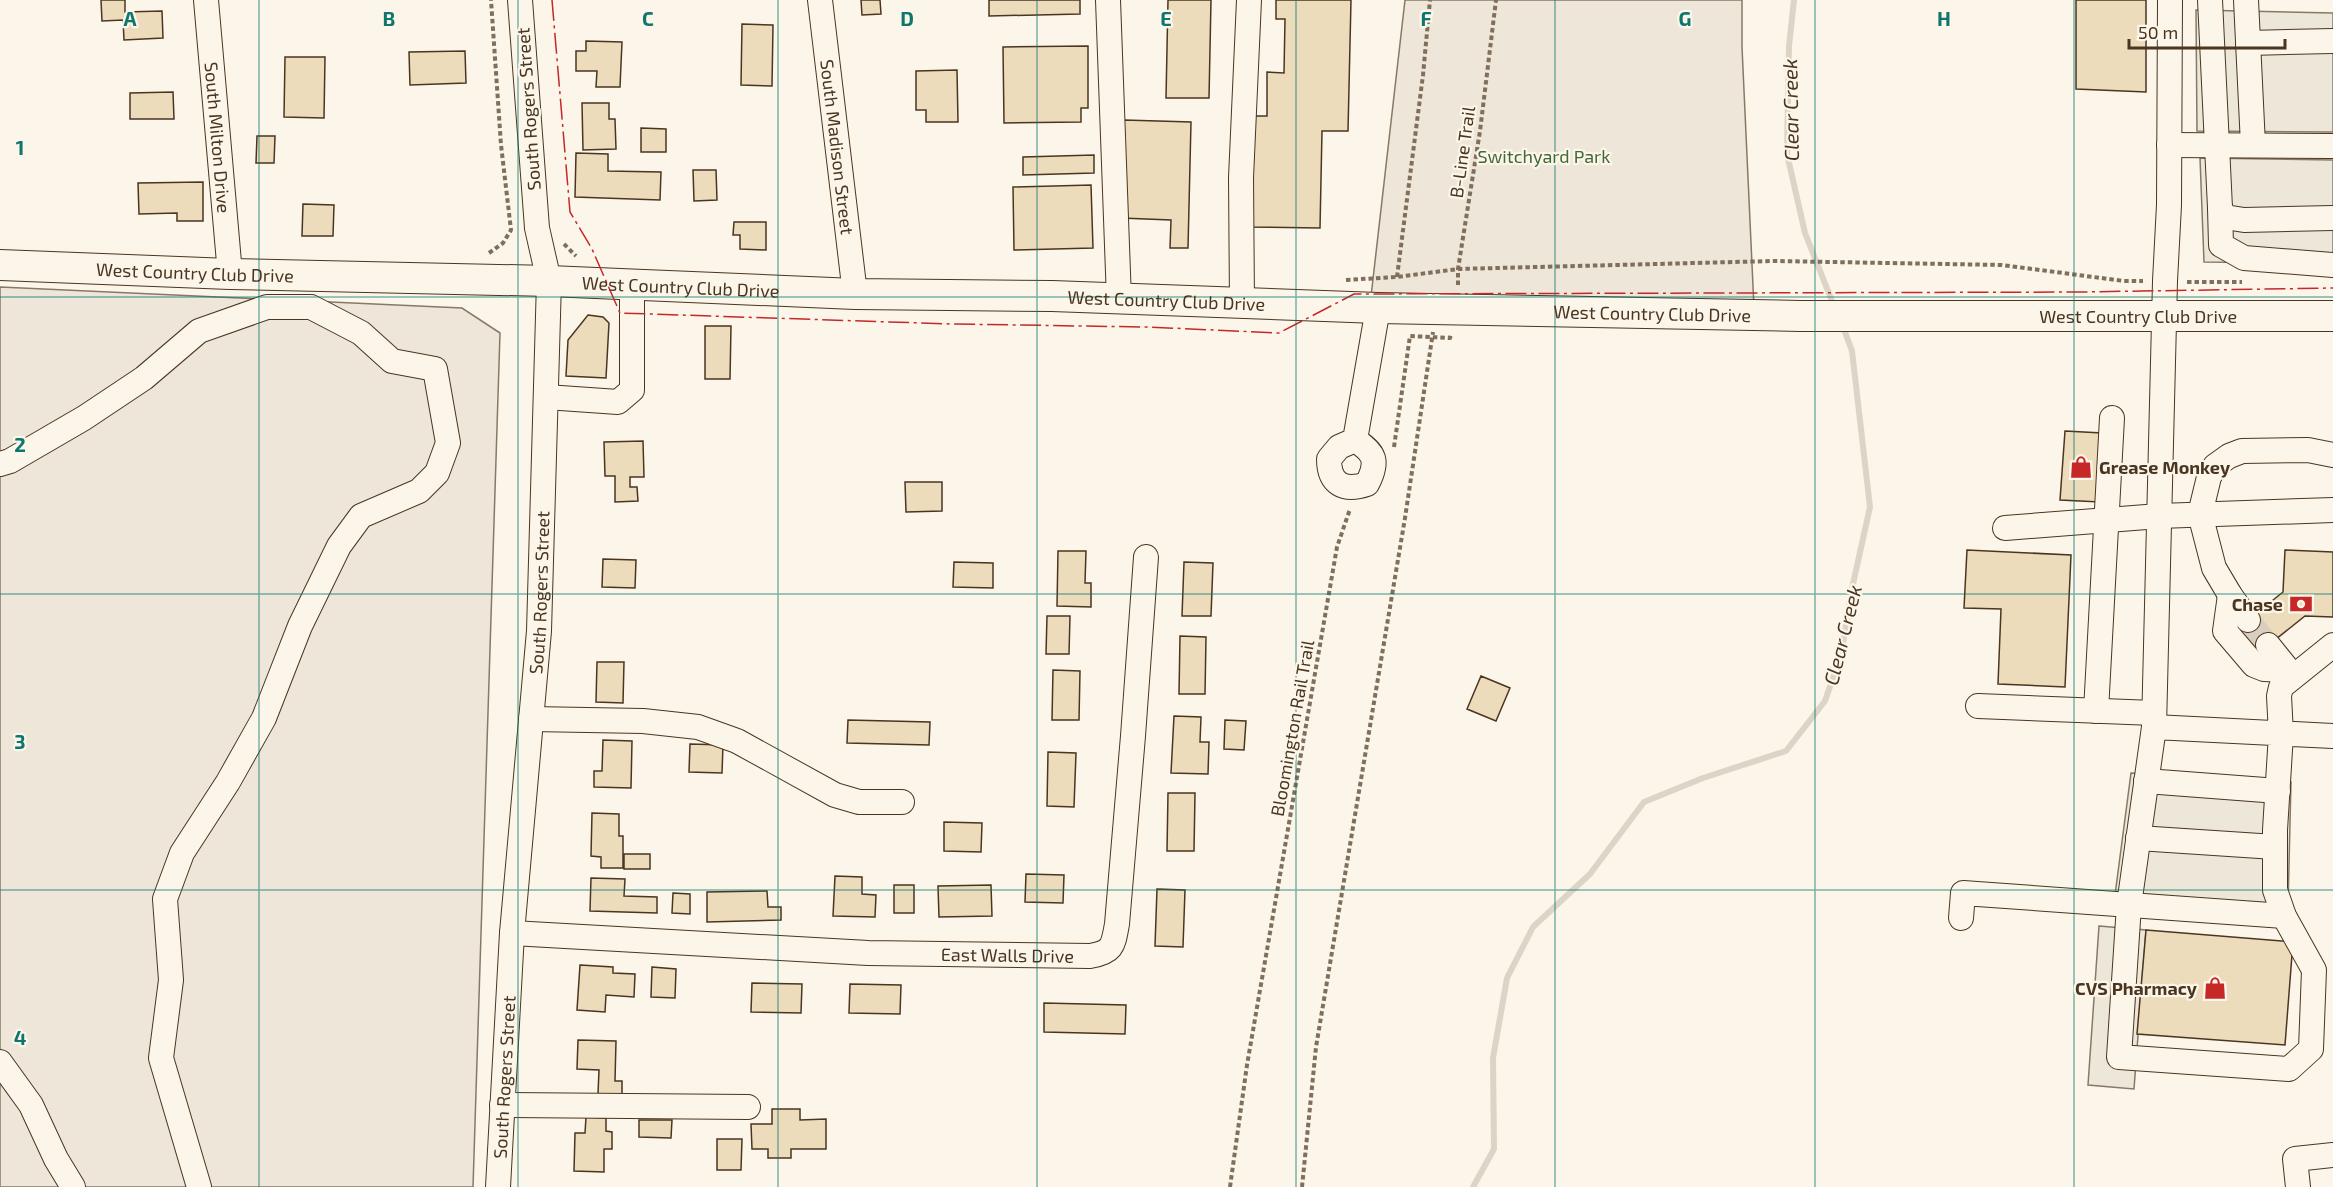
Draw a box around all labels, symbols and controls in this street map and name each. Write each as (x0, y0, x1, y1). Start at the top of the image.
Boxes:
text: A (123, 6, 137, 30)
text: B (383, 6, 395, 30)
text: C (642, 6, 654, 30)
text: D (900, 6, 914, 30)
text: E (1160, 6, 1172, 30)
text: F (1420, 6, 1432, 30)
text: G (1679, 6, 1691, 30)
text: H (1937, 6, 1951, 30)
scale bar (2129, 12, 2285, 50)
text: 50 m (2138, 21, 2178, 43)
street label: South Rogers Street (511, 27, 545, 191)
street label: South Madison Street (816, 58, 859, 236)
water label: Clear Creek (1777, 59, 1803, 161)
street label: South Milton Drive (200, 61, 236, 214)
street label: B-Line Trail (1445, 104, 1479, 199)
text: 1 (16, 135, 24, 159)
park label: Switchyard Park (1478, 145, 1610, 167)
street label: West Country Club Drive (96, 258, 294, 286)
street label: West Country Club Drive (581, 271, 780, 302)
street label: West Country Club Drive (1067, 286, 1266, 315)
street label: West Country Club Drive (1553, 300, 1751, 326)
street label: West Country Club Drive (2039, 305, 2237, 327)
text: 2 (14, 432, 26, 456)
shop icon: Grease Monkey (2068, 454, 2094, 480)
place label: Grease Monkey (2099, 456, 2231, 478)
street label: South Rogers Street (524, 511, 553, 675)
water label: Clear Creek (1818, 582, 1866, 688)
bank icon: Chase (2288, 591, 2314, 617)
place label: Chase (2232, 593, 2283, 615)
street label: Bloomington Rail Trail (1266, 637, 1318, 818)
text: 3 (14, 729, 26, 753)
street label: East Walls Drive (941, 943, 1074, 967)
shop icon: CVS Pharmacy (2202, 975, 2228, 1001)
place label: CVS Pharmacy (2075, 977, 2198, 999)
street label: South Rogers Street (489, 995, 520, 1159)
text: 4 (14, 1025, 27, 1049)

